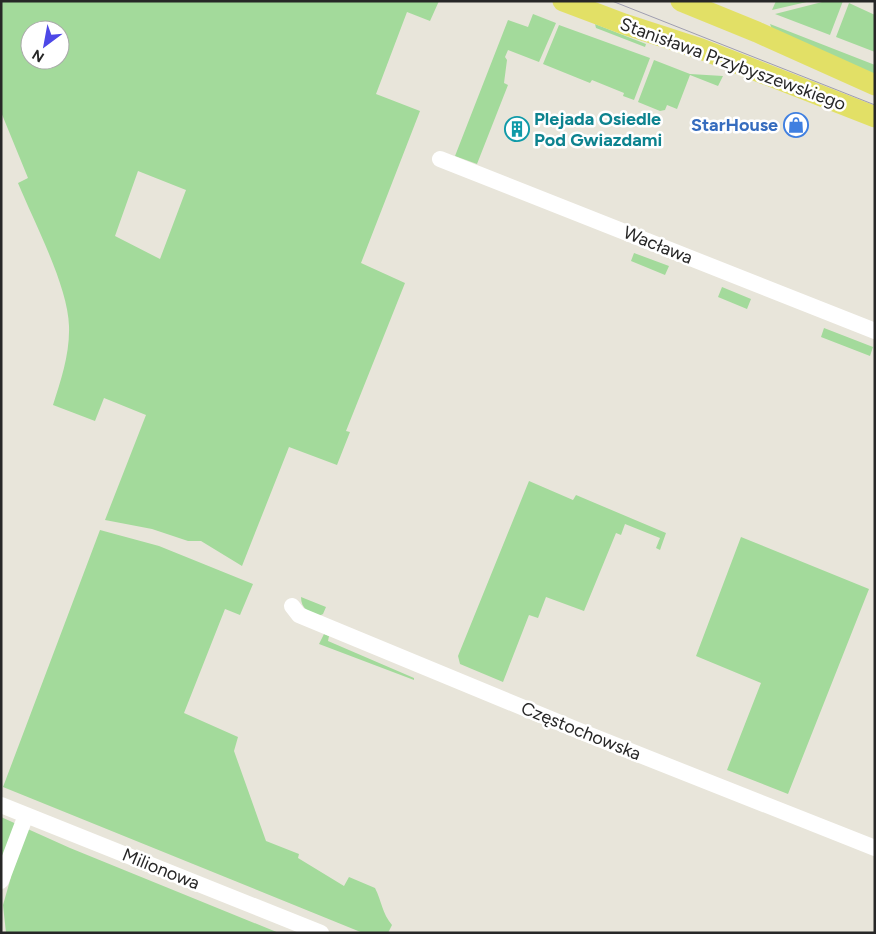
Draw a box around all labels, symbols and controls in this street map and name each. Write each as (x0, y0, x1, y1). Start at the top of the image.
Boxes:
street label: Stanisława Przybyszewskiego (617, 13, 849, 115)
north arrow (20, 20, 70, 70)
text: N (29, 46, 47, 66)
place label: Plejada Osiedle Pod Gwiazdami (534, 108, 662, 151)
shop icon: StarHouse (783, 112, 809, 138)
place label: StarHouse (691, 114, 778, 136)
building icon: Plejada Osiedle Pod Gwiazdami (504, 116, 530, 142)
street label: Wacława (620, 221, 696, 269)
street label: Częstochowska (518, 697, 644, 765)
street label: Milionowa (119, 844, 203, 894)

